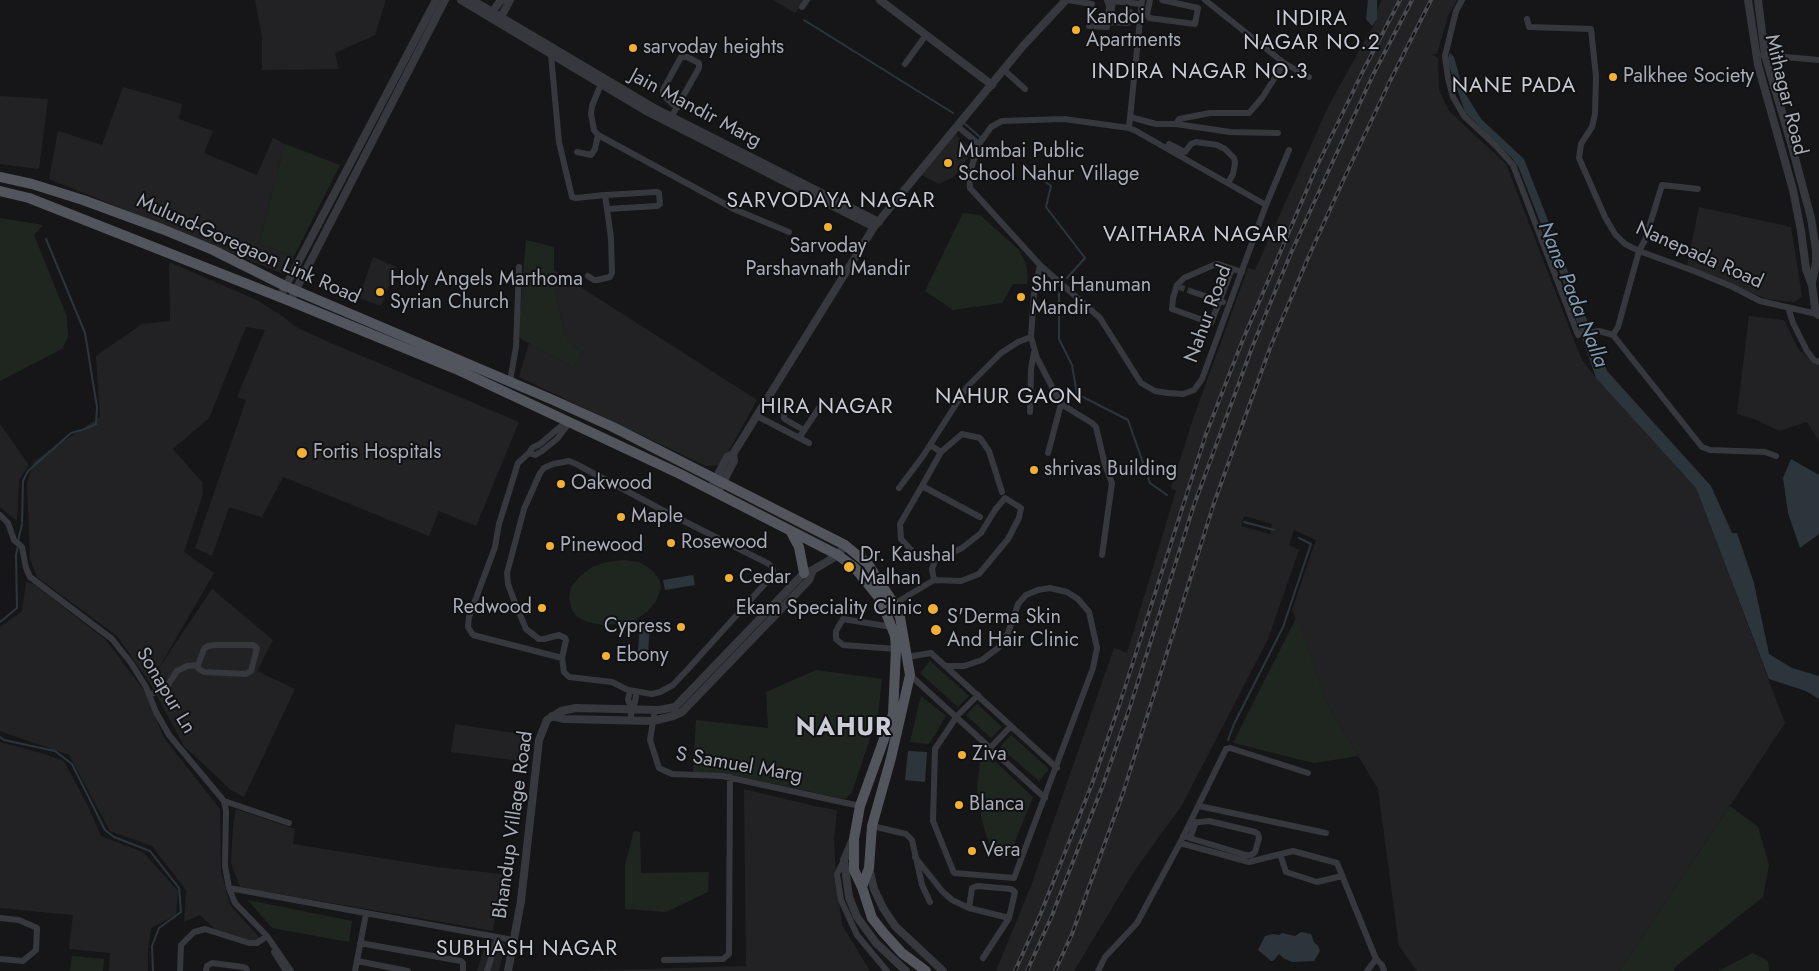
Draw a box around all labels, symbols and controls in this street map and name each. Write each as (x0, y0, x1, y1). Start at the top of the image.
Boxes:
place label: Kandoi Apartments (1086, 6, 1181, 53)
district label: INDIRA NAGAR NO.2 (1242, 7, 1382, 57)
marker: Kandoi Apartments (1070, 24, 1082, 36)
street label: Mithagar Road (1758, 32, 1812, 158)
place label: sarvoday heights (643, 36, 784, 60)
marker: sarvoday heights (627, 42, 639, 54)
district label: INDIRA NAGAR NO.3 (1089, 60, 1311, 86)
street label: Jain Mandir Marg (625, 64, 765, 154)
place label: Palkhee Society (1623, 65, 1754, 89)
marker: Palkhee Society (1607, 71, 1619, 83)
district label: NANE PADA (1451, 74, 1577, 100)
place label: Mumbai Public School Nahur Village (958, 140, 1139, 187)
marker: Mumbai Public School Nahur Village (942, 157, 954, 169)
district label: SARVODAYA NAGAR (725, 189, 937, 215)
street label: Mulund-Goregaon Link Road (132, 190, 364, 310)
street label: Nanepada Road (1631, 217, 1767, 295)
water label: Nane Pada Nalla (1531, 218, 1613, 372)
marker: Sarvoday Parshavnath Mandir (822, 221, 834, 233)
district label: VAITHARA NAGAR (1101, 223, 1291, 249)
place label: Sarvoday Parshavnath Mandir (746, 235, 910, 282)
street label: Nahur Road (1180, 262, 1238, 366)
place label: Holy Angels Marthoma Syrian Church (390, 268, 583, 315)
place label: Shri Hanuman Mandir (1031, 274, 1151, 321)
marker: Holy Angels Marthoma Syrian Church (374, 286, 386, 298)
marker: Shri Hanuman Mandir (1015, 291, 1027, 303)
district label: NAHUR GAON (934, 385, 1084, 411)
district label: HIRA NAGAR (759, 395, 895, 421)
place label: Fortis Hospitals (313, 441, 441, 465)
marker: Fortis Hospitals (295, 446, 309, 460)
place label: shrivas Building (1044, 458, 1177, 482)
marker: shrivas Building (1028, 464, 1040, 476)
place label: Oakwood (571, 472, 652, 496)
marker: Oakwood (555, 478, 567, 490)
place label: Maple (631, 505, 683, 529)
marker: Maple (615, 511, 627, 523)
place label: Rosewood (681, 531, 768, 555)
place label: Pinewood (560, 534, 643, 558)
marker: Rosewood (665, 537, 677, 549)
marker: Pinewood (544, 540, 556, 552)
place label: Dr. Kaushal Malhan (860, 544, 955, 591)
marker: Dr. Kaushal Malhan (842, 560, 856, 574)
place label: Cedar (739, 566, 791, 590)
marker: Cedar (723, 572, 735, 584)
place label: Redwood (453, 596, 532, 620)
place label: Ekam Speciality Clinic (736, 597, 922, 621)
marker: Redwood (536, 602, 548, 614)
marker: Ekam Speciality Clinic (926, 602, 940, 616)
place label: S'Derma Skin And Hair Clinic (947, 606, 1079, 653)
place label: Cypress (604, 615, 671, 639)
marker: Cypress (675, 621, 687, 633)
marker: S'Derma Skin And Hair Clinic (929, 623, 943, 637)
street label: Sonapur Ln (130, 644, 200, 738)
place label: Ebony (616, 644, 669, 668)
marker: Ebony (600, 650, 612, 662)
district label: NAHUR (795, 714, 893, 744)
street label: Bhandup Village Road (489, 730, 539, 920)
street label: S Samuel Marg (674, 743, 804, 789)
place label: Ziva (972, 743, 1007, 767)
marker: Ziva (956, 749, 968, 761)
place label: Blanca (969, 793, 1024, 817)
marker: Blanca (953, 799, 965, 811)
place label: Vera (982, 839, 1020, 863)
marker: Vera (966, 845, 978, 857)
district label: SUBHASH NAGAR (434, 937, 620, 963)

